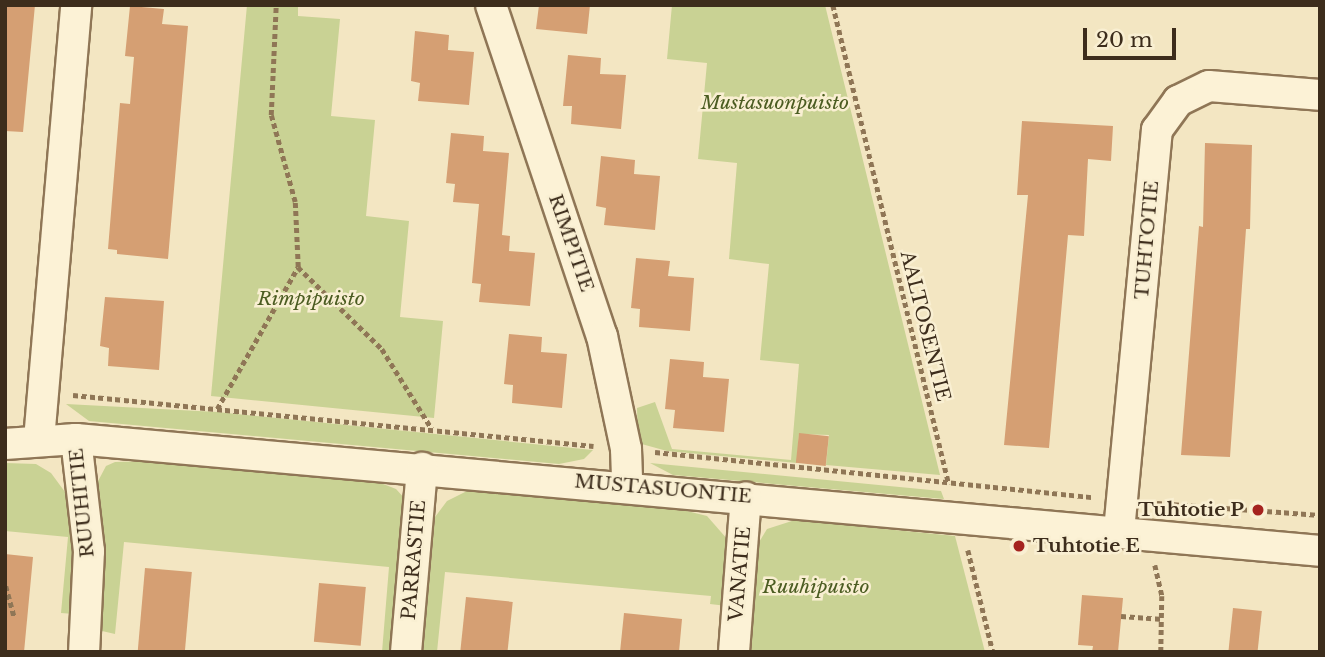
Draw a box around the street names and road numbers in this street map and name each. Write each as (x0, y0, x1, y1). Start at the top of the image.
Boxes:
street label: TUHTOTIE (1130, 180, 1164, 300)
street label: RIMPITIE (544, 191, 598, 295)
street label: AALTOSENTIE (895, 248, 955, 404)
street label: RUUHITIE (65, 447, 99, 559)
street label: MUSTASUONTIE (573, 470, 753, 508)
street label: PARRASTIE (397, 499, 431, 621)
street label: VANATIE (724, 526, 756, 622)

